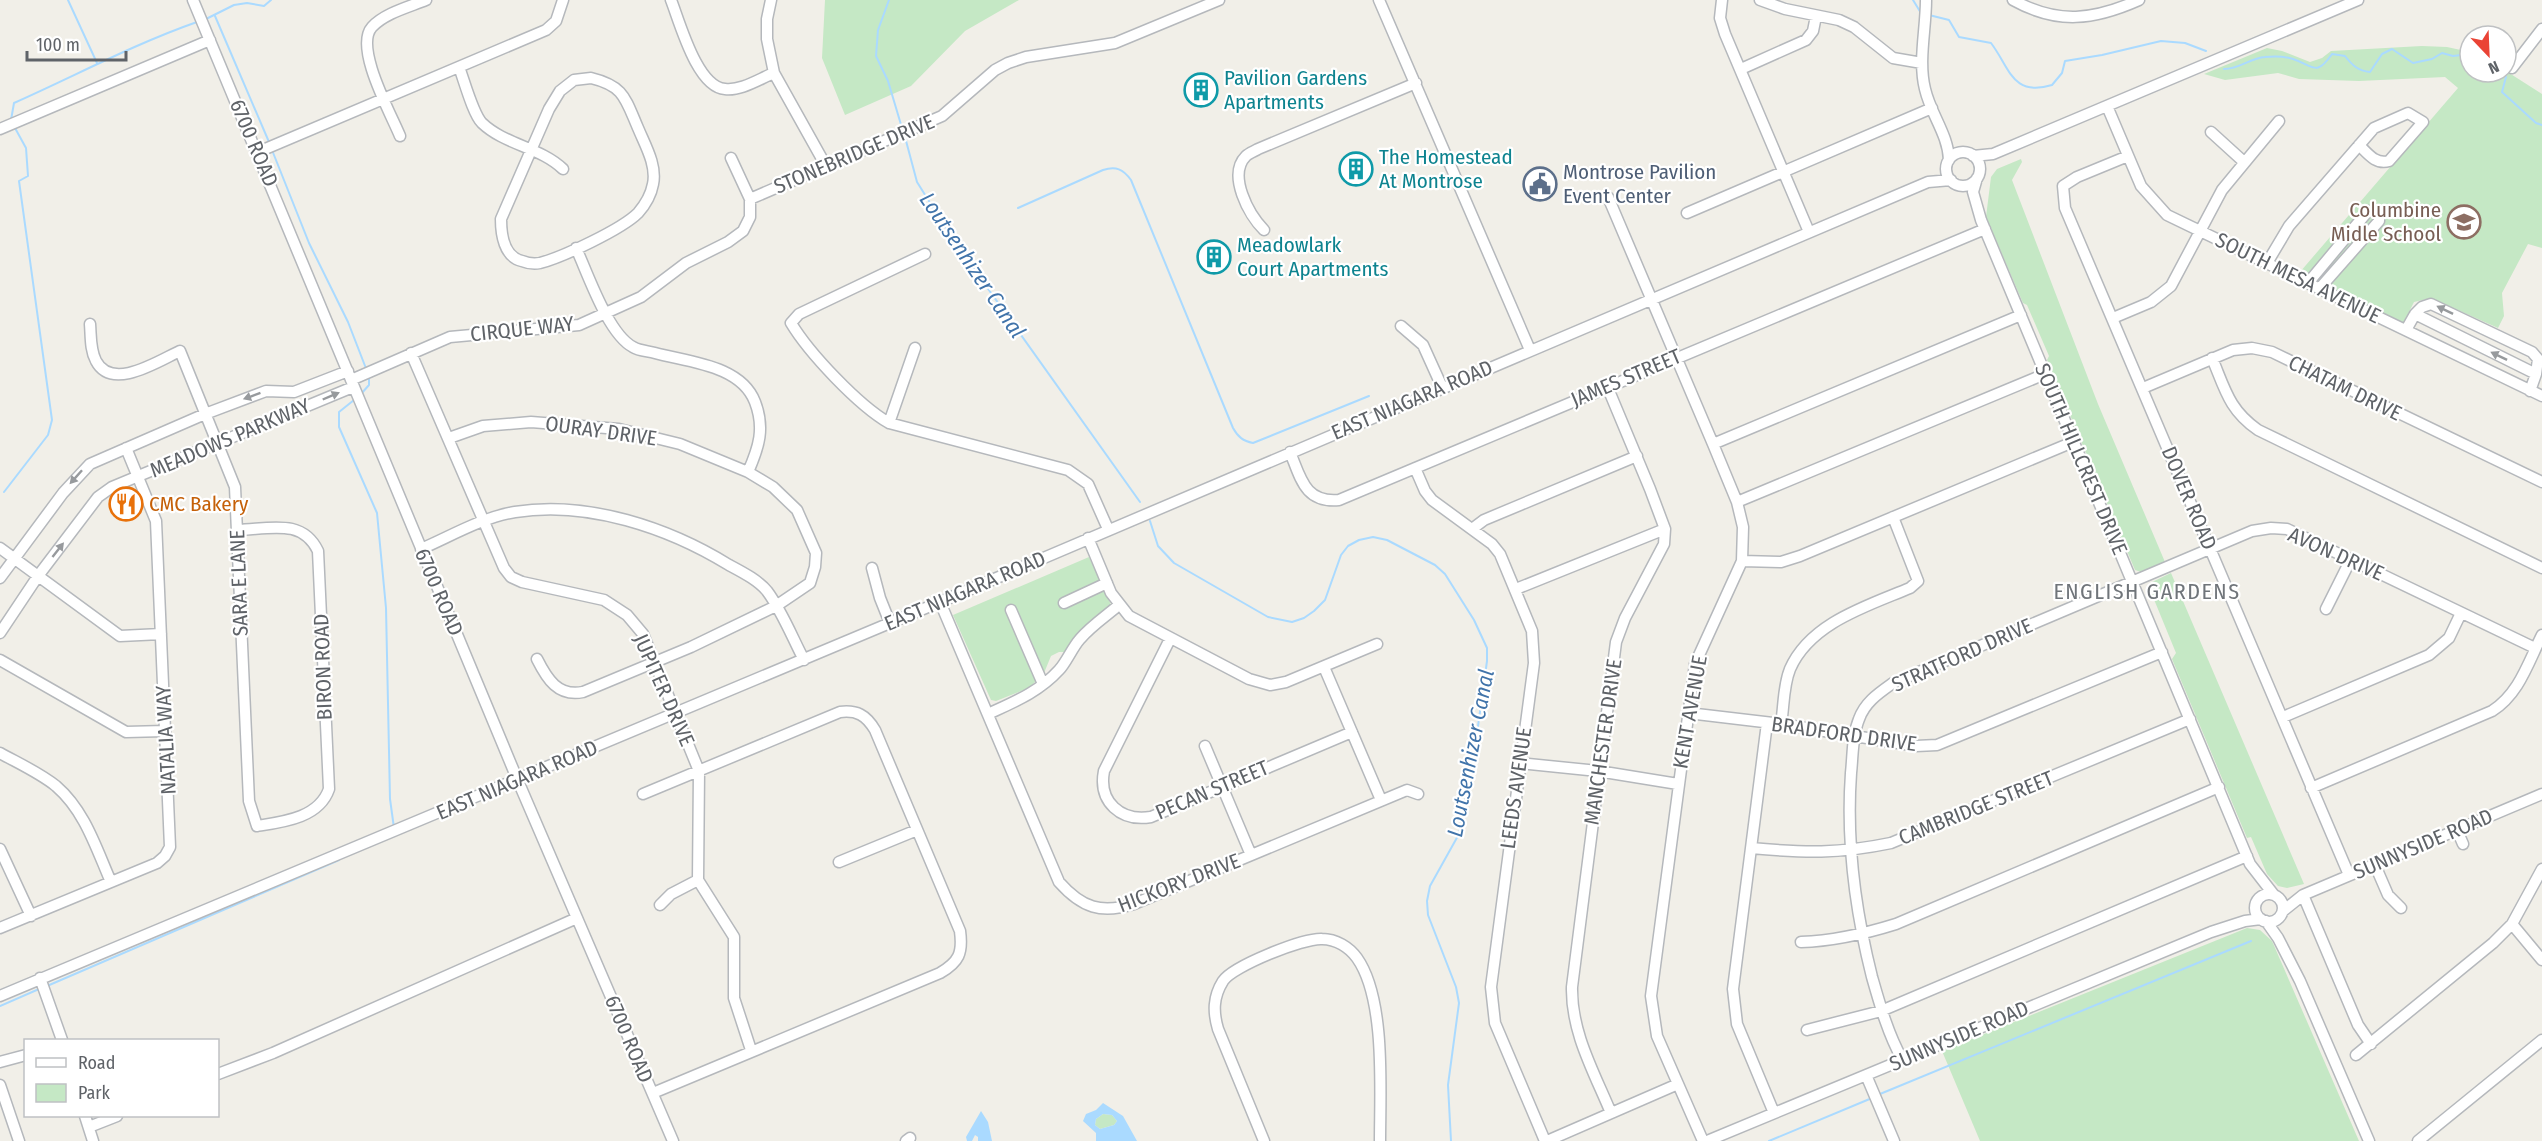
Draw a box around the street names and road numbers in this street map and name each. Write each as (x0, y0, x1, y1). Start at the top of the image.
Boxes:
street label: 6700 ROAD (224, 95, 284, 191)
street label: STONEBRIDGE DRIVE (770, 108, 938, 200)
street label: SOUTH MESA AVENUE (2211, 227, 2385, 329)
street label: CIRQUE WAY (469, 311, 576, 347)
street label: JAMES STREET (1567, 343, 1685, 413)
street label: CHATAM DRIVE (2284, 349, 2406, 427)
street label: EAST NIAGARA ROAD (1327, 354, 1497, 446)
street label: SOUTH HILLCREST DRIVE (2029, 359, 2133, 559)
street label: MEADOWS PARKWAY (146, 392, 315, 483)
street label: OURAY DRIVE (544, 410, 658, 452)
street label: DOVER ROAD (2156, 442, 2222, 554)
street label: AVON DRIVE (2284, 521, 2388, 587)
street label: SARA E LANE (224, 529, 254, 637)
street label: 6700 ROAD (409, 544, 469, 640)
street label: EAST NIAGARA ROAD (880, 545, 1050, 637)
street label: STRATFORD DRIVE (1888, 612, 2036, 698)
street label: BIRON ROAD (308, 613, 338, 721)
street label: JUPITER DRIVE (628, 630, 700, 750)
street label: KENT AVENUE (1667, 653, 1713, 771)
street label: MANCHESTER DRIVE (1578, 657, 1628, 827)
street label: NATALIA WAY (150, 684, 182, 795)
street label: BRADFORD DRIVE (1770, 711, 1918, 757)
street label: LEEDS AVENUE (1495, 725, 1537, 851)
street label: EAST NIAGARA ROAD (432, 734, 602, 826)
street label: PECAN STREET (1151, 754, 1273, 826)
street label: CAMBRIDGE STREET (1895, 765, 2057, 851)
street label: SUNNYSIDE ROAD (2349, 803, 2497, 885)
street label: HICKORY DRIVE (1114, 848, 1244, 918)
street label: 6700 ROAD (599, 991, 659, 1087)
street label: SUNNYSIDE ROAD (1885, 995, 2033, 1077)

